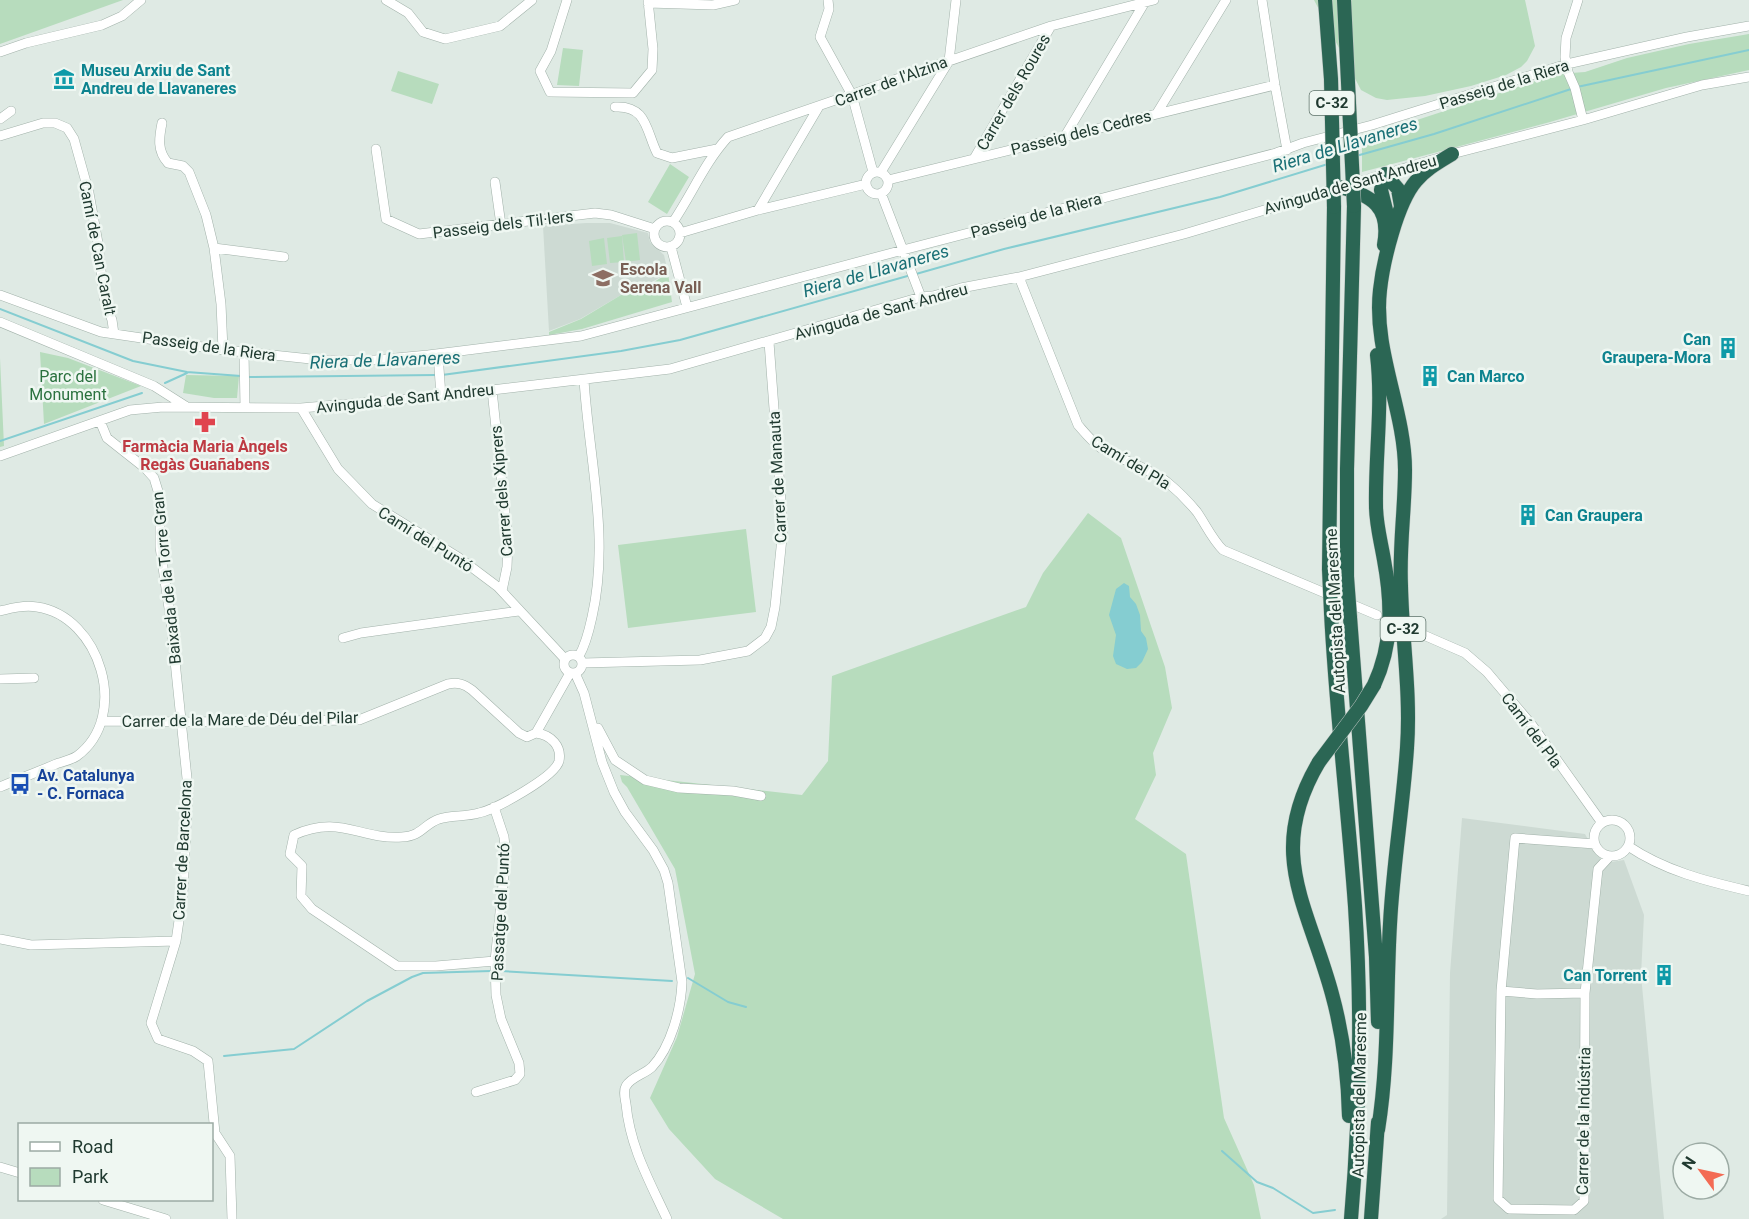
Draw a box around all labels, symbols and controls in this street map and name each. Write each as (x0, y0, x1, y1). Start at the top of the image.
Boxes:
street label: Carrer dels Roures (972, 31, 1054, 154)
street label: Carrer de l'Alzina (832, 52, 950, 111)
street label: Passeig de la Riera (1437, 56, 1571, 113)
place label: Museu Arxiu de Sant Andreu de Llavaneres (81, 61, 236, 98)
museum icon: Museu Arxiu de Sant Andreu de Llavaneres (52, 67, 76, 91)
road number: C-32 (1310, 91, 1354, 115)
street label: Passeig dels Cedres (1009, 106, 1153, 159)
water label: Riera de Llavaneres (1270, 112, 1420, 177)
street label: Avinguda de Sant Andreu (1262, 151, 1439, 218)
street label: Camí de Can Caralt (75, 179, 120, 317)
street label: Passeig de la Riera (969, 189, 1104, 242)
street label: Passeig dels Til·lers (432, 206, 574, 243)
water label: Riera de Llavaneres (800, 240, 951, 301)
place label: Escola Serena Vall (620, 260, 701, 297)
school or university icon: Escola Serena Vall (591, 266, 615, 290)
street label: Avinguda de Sant Andreu (792, 279, 970, 344)
street label: Passeig de la Riera (141, 328, 277, 365)
place label: Can Graupera-Mora (1602, 330, 1711, 367)
building icon: Can Graupera-Mora (1716, 336, 1740, 360)
water label: Riera de Llavaneres (309, 346, 461, 373)
building icon: Can Marco (1418, 364, 1442, 388)
park label: Parc del Monument (29, 367, 107, 404)
place label: Can Marco (1447, 367, 1525, 386)
street label: Avinguda de Sant Andreu (315, 380, 495, 417)
pharmacy icon: Farmàcia Maria Àngels Regàs Guañabens (193, 410, 217, 434)
street label: Carrer de Manauta (765, 410, 790, 543)
street label: Carrer dels Xiprers (486, 425, 517, 557)
street label: Camí del Pla (1088, 431, 1174, 494)
place label: Farmàcia Maria Àngels Regàs Guañabens (122, 437, 288, 474)
street label: Baixada de la Torre Gran (148, 491, 185, 665)
street label: Camí del Puntó (375, 503, 477, 576)
building icon: Can Graupera (1516, 503, 1540, 527)
place label: Can Graupera (1545, 506, 1643, 525)
street label: Autopista del Maresme (1322, 528, 1349, 694)
road number: C-32 (1380, 617, 1426, 641)
street label: Camí del Pla (1497, 689, 1566, 772)
street label: Carrer de la Mare de Déu del Pilar (121, 708, 359, 731)
place label: Av. Catalunya - C. Fornaca (37, 766, 135, 803)
bus stop icon: Av. Catalunya - C. Fornaca (8, 772, 32, 796)
street label: Carrer de Barcelona (169, 779, 196, 921)
street label: Passatge del Puntó (487, 843, 514, 981)
building icon: Can Torrent (1652, 963, 1676, 987)
place label: Can Torrent (1563, 966, 1648, 985)
street label: Autopista del Maresme (1349, 1012, 1370, 1178)
street label: Carrer de la Indústria (1573, 1047, 1594, 1195)
legend (18, 1123, 213, 1201)
text: Road (72, 1136, 113, 1157)
north arrow (1671, 1141, 1731, 1201)
text: N (1678, 1153, 1700, 1173)
text: Park (72, 1166, 109, 1187)

